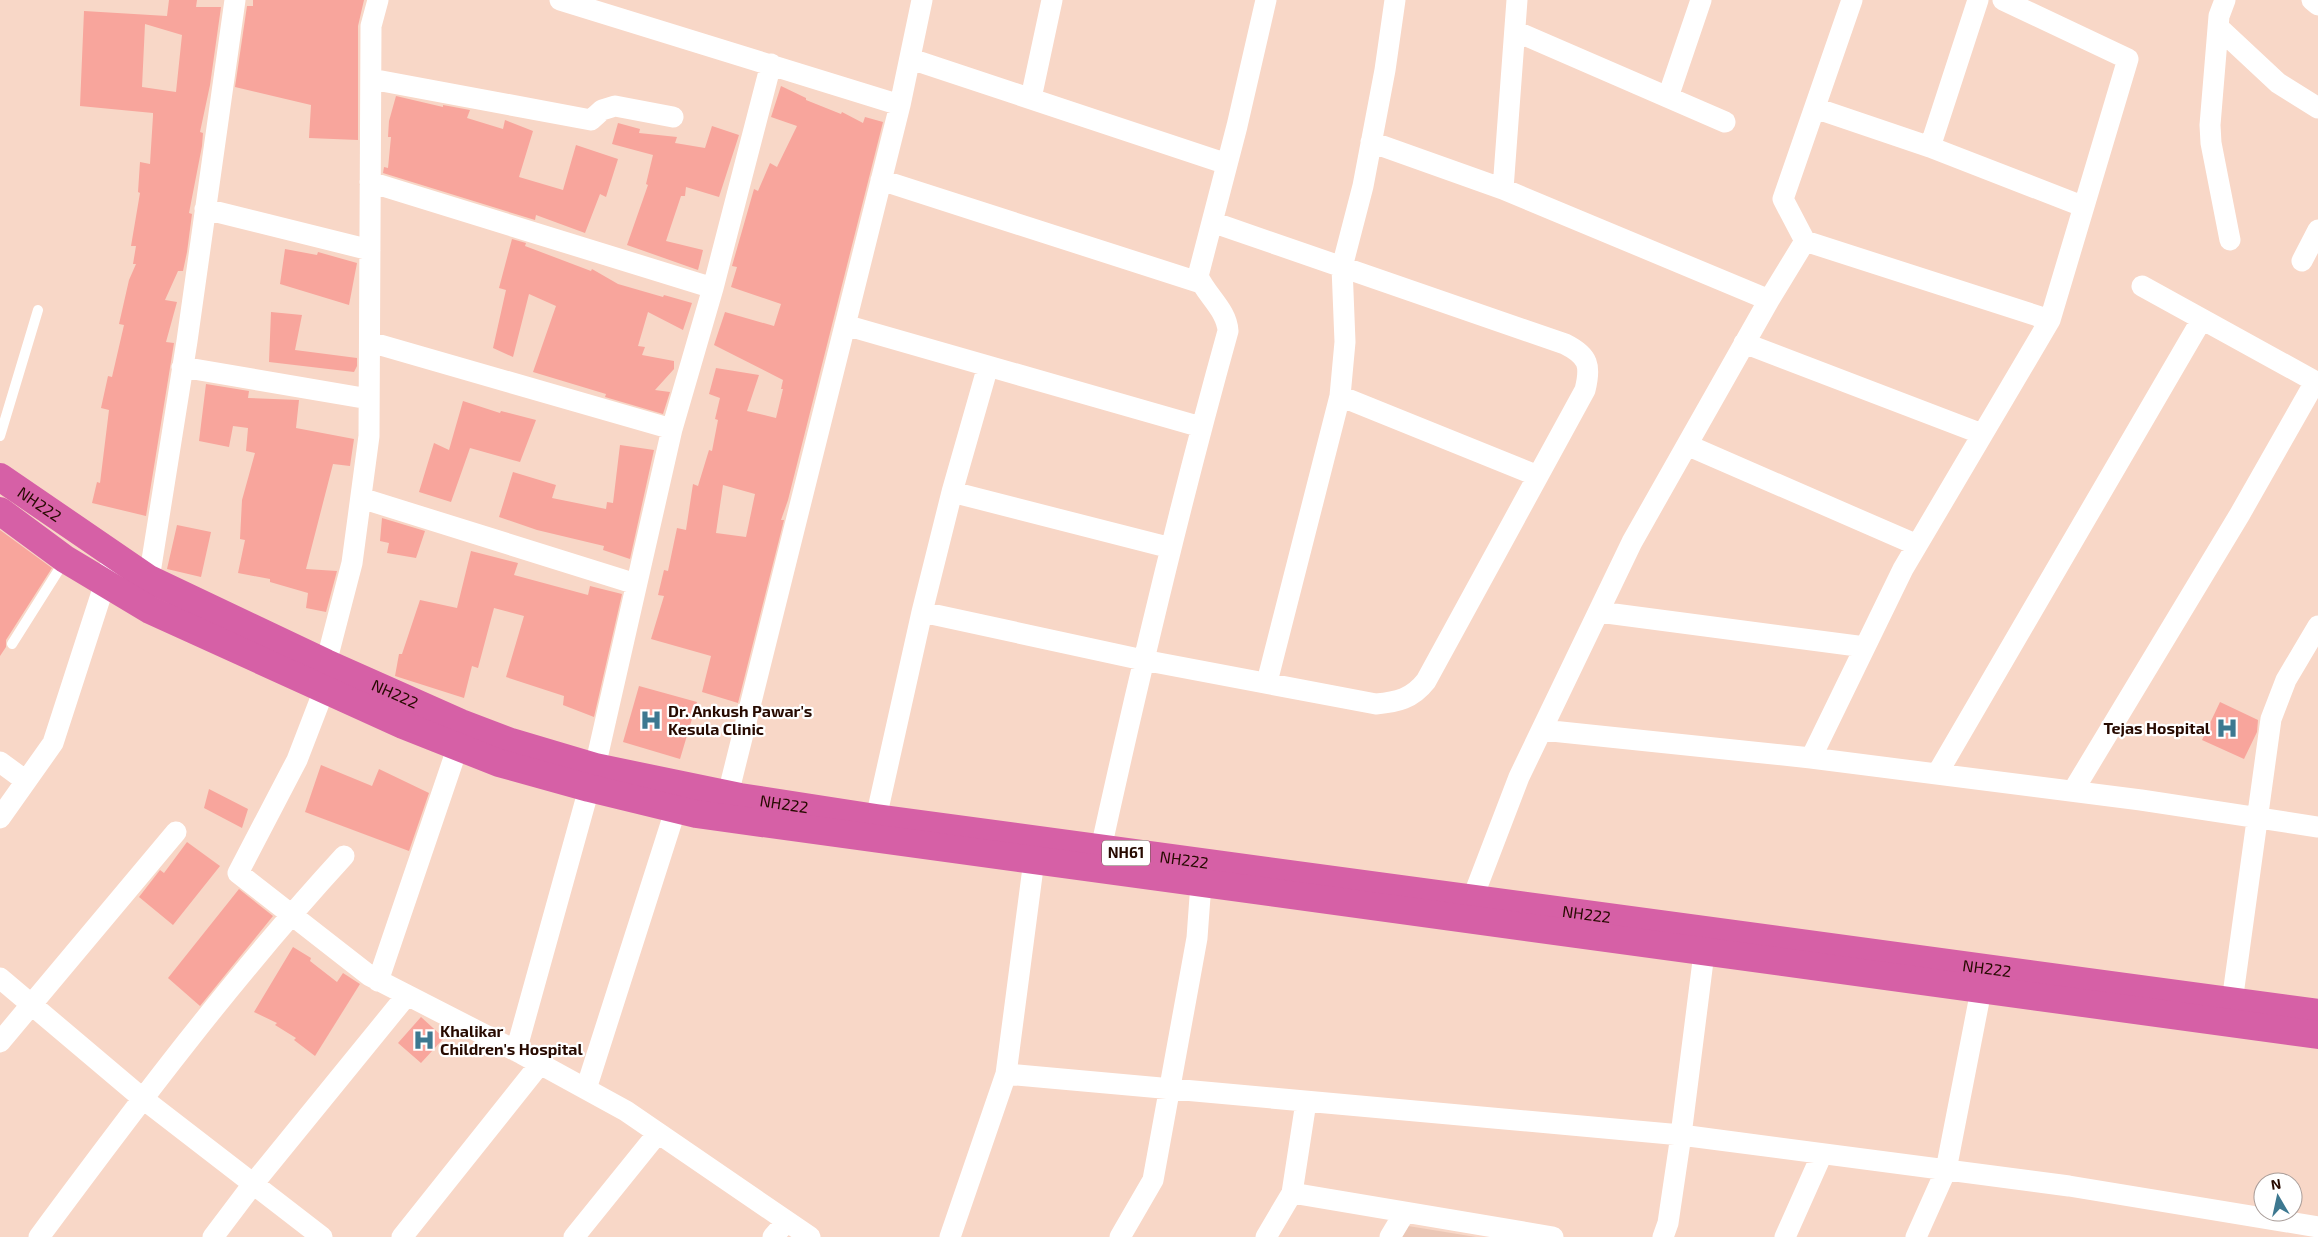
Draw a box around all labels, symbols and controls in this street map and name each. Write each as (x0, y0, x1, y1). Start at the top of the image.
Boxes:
street label: NH222 (14, 482, 65, 525)
street label: NH222 (369, 675, 421, 712)
place label: Dr. Ankush Pawar's Kesula Clinic (668, 701, 812, 738)
hospital icon: Dr. Ankush Pawar's Kesula Clinic (638, 707, 664, 733)
hospital icon: Tejas Hospital (2214, 715, 2240, 741)
place label: Tejas Hospital (2104, 718, 2211, 737)
street label: NH222 (758, 790, 810, 816)
road number: NH61 (1102, 840, 1150, 866)
street label: NH222 (1159, 846, 1210, 872)
street label: NH222 (1561, 901, 1612, 926)
street label: NH222 (1961, 955, 2012, 980)
place label: Khalikar Children's Hospital (440, 1021, 583, 1058)
hospital icon: Khalikar Children's Hospital (411, 1027, 437, 1053)
north arrow (2253, 1172, 2303, 1222)
text: N (2270, 1174, 2282, 1193)

